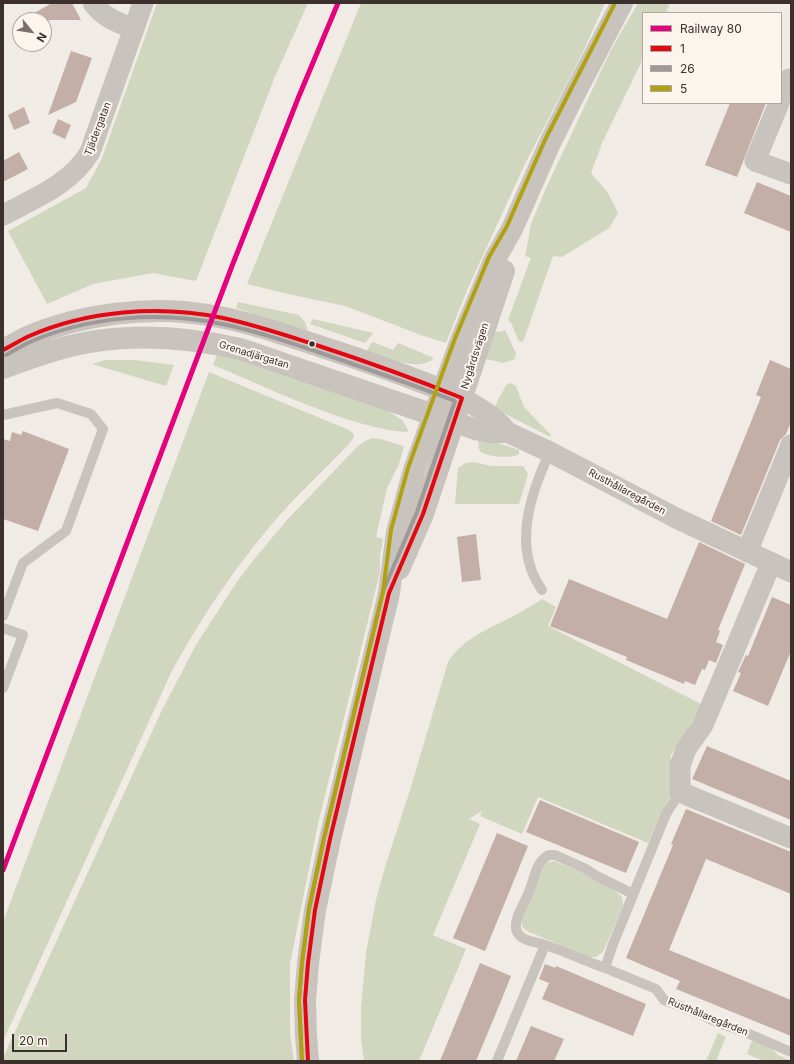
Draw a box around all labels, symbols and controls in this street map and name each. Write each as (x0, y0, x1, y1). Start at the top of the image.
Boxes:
north arrow (12, 12, 52, 52)
legend (642, 12, 782, 104)
text: Railway 80 (680, 21, 742, 36)
text: N (33, 30, 50, 45)
text: 1 (680, 41, 685, 56)
text: 26 (680, 61, 695, 76)
text: 5 (680, 81, 687, 96)
street label: Tjädergatan (82, 100, 114, 158)
street label: Nygårdsvägen (459, 321, 491, 391)
street label: Grenadjärgatan (217, 339, 291, 371)
unlabelled marker (307, 339, 317, 349)
street label: Rusthållaregården (586, 467, 668, 517)
street label: Rusthållaregården (666, 995, 750, 1039)
scale bar (14, 1026, 69, 1052)
text: 20 m (19, 1033, 48, 1048)

